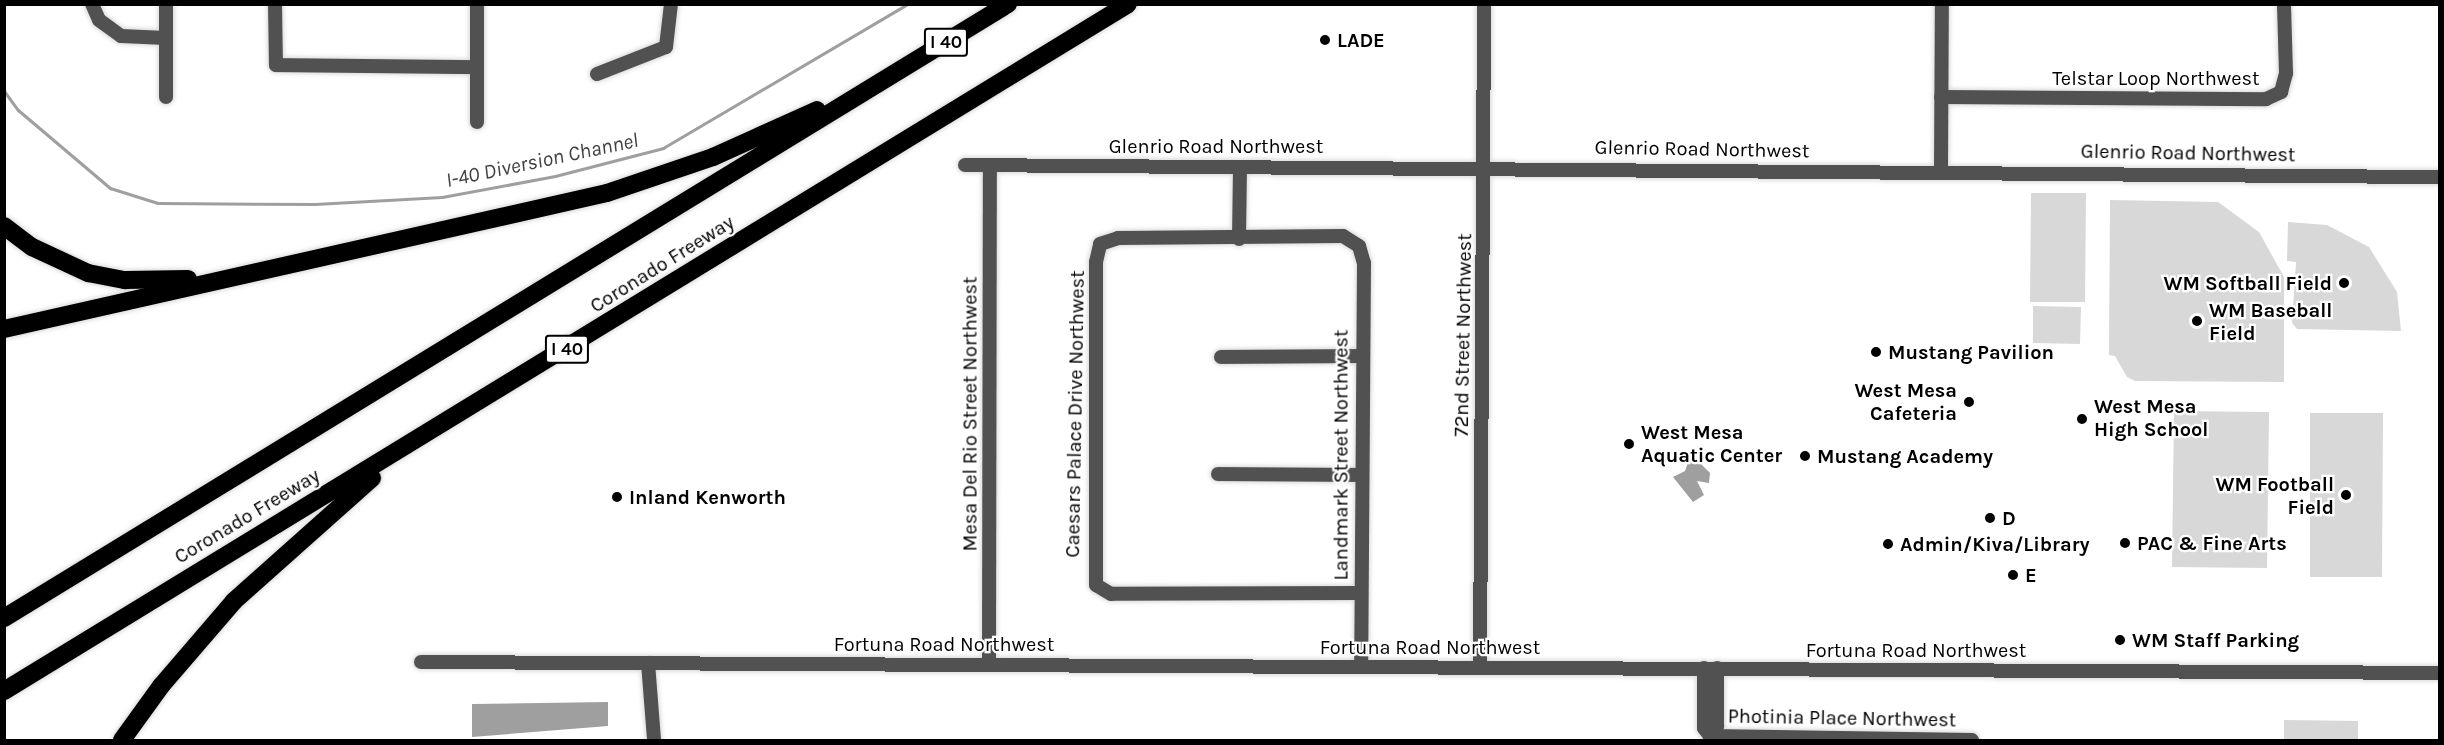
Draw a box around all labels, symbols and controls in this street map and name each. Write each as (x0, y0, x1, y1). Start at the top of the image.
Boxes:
road number: I 40 (924, 27, 968, 57)
place label: LADE (1337, 28, 1385, 52)
marker: LADE (1318, 33, 1332, 47)
street label: Telstar Loop Northwest (2052, 66, 2260, 90)
water label: I-40 Diversion Channel (444, 127, 640, 193)
street label: Glenrio Road Northwest (1109, 134, 1323, 158)
street label: Glenrio Road Northwest (1594, 135, 1810, 163)
street label: Glenrio Road Northwest (2080, 139, 2296, 167)
street label: Coronado Freeway (586, 210, 738, 318)
street label: 72nd Street Northwest (1449, 233, 1477, 437)
street label: Caesars Palace Drive Northwest (1060, 270, 1090, 558)
place label: WM Softball Field (2164, 271, 2332, 295)
street label: Mesa Del Rio Street Northwest (958, 276, 982, 552)
marker: WM Softball Field (2337, 276, 2351, 290)
place label: WM Baseball Field (2209, 298, 2332, 345)
marker: WM Baseball Field (2190, 314, 2204, 328)
street label: Landmark Street Northwest (1329, 329, 1353, 581)
road number: I 40 (544, 334, 590, 364)
place label: Mustang Pavilion (1888, 340, 2054, 364)
marker: Mustang Pavilion (1869, 345, 1883, 359)
place label: West Mesa Cafeteria (1854, 378, 1957, 425)
marker: West Mesa Cafeteria (1962, 395, 1976, 409)
place label: West Mesa High School (2094, 395, 2208, 442)
marker: West Mesa High School (2075, 412, 2089, 426)
place label: West Mesa Aquatic Center (1641, 420, 1782, 467)
marker: West Mesa Aquatic Center (1622, 437, 1636, 451)
place label: Mustang Academy (1817, 444, 1993, 468)
marker: Mustang Academy (1798, 449, 1812, 463)
street label: Coronado Freeway (170, 463, 324, 569)
place label: WM Football Field (2216, 472, 2334, 519)
place label: Inland Kenworth (629, 485, 786, 509)
marker: WM Football Field (2339, 488, 2353, 502)
marker: Inland Kenworth (610, 490, 624, 504)
place label: D (2002, 506, 2016, 530)
marker: D (1983, 511, 1997, 525)
place label: PAC & Fine Arts (2137, 531, 2287, 555)
place label: Admin/Kiva/Library (1900, 532, 2090, 556)
marker: PAC & Fine Arts (2118, 536, 2132, 550)
marker: Admin/Kiva/Library (1881, 537, 1895, 551)
place label: E (2025, 563, 2037, 587)
marker: E (2006, 568, 2020, 582)
place label: WM Staff Parking (2132, 628, 2299, 652)
street label: Fortuna Road Northwest (834, 632, 1054, 656)
marker: WM Staff Parking (2113, 633, 2127, 647)
street label: Fortuna Road Northwest (1320, 635, 1540, 659)
street label: Fortuna Road Northwest (1806, 638, 2026, 662)
street label: Photinia Place Northwest (1728, 704, 1956, 732)

